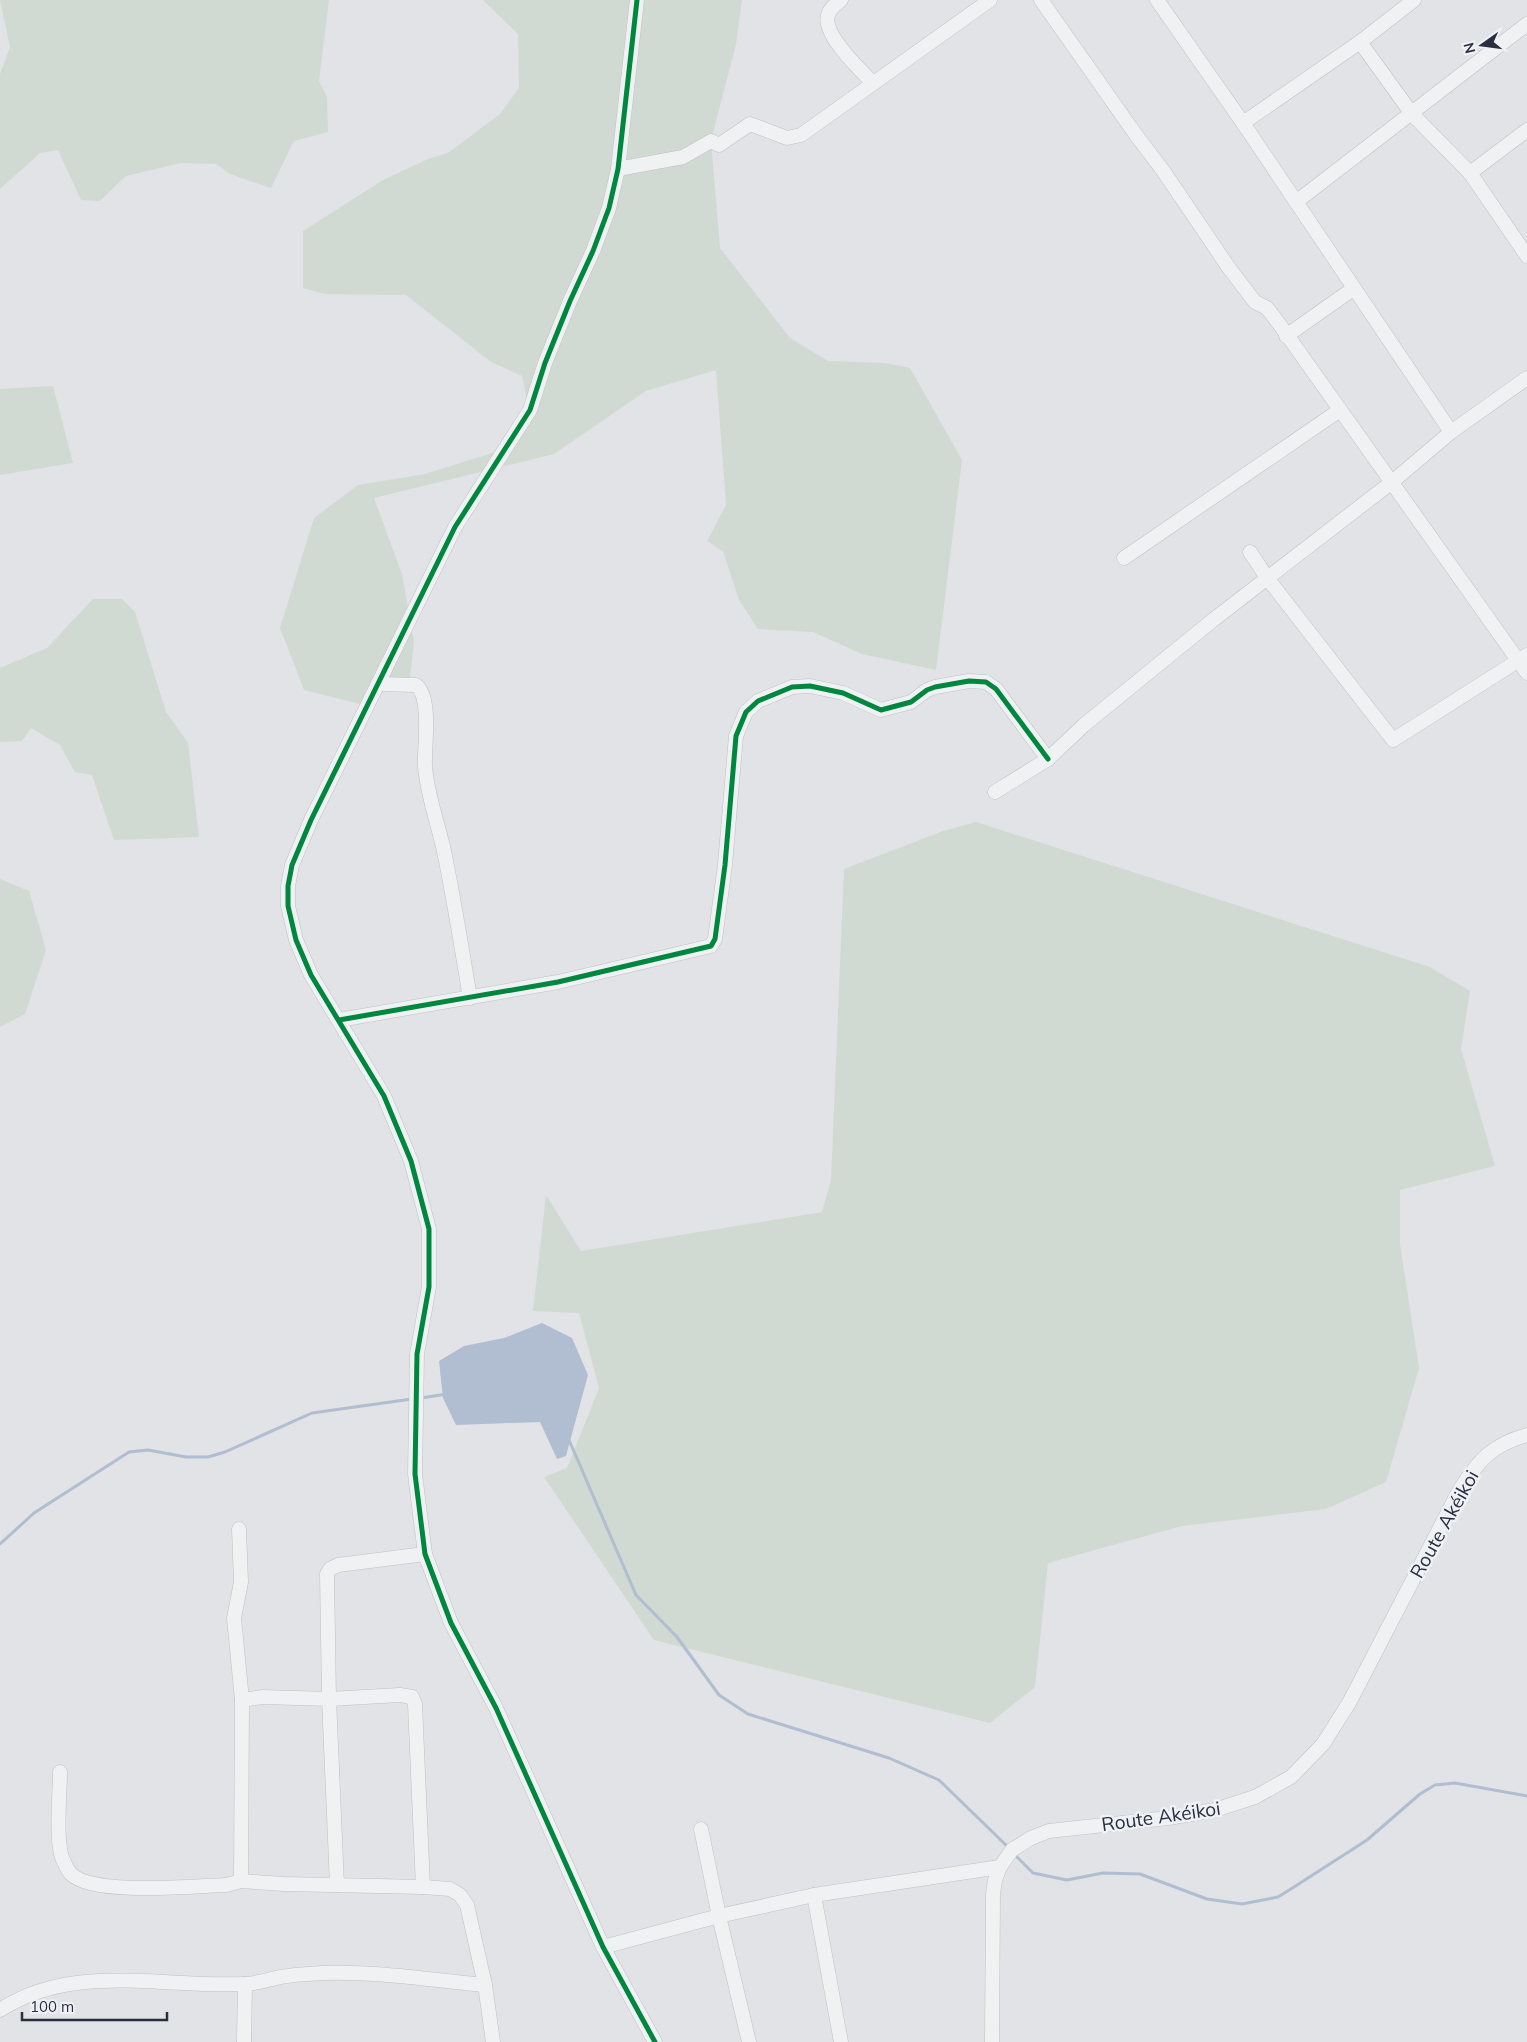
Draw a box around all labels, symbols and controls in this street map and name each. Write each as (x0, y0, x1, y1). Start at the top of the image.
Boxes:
north arrow (1457, 20, 1507, 70)
text: N (1459, 41, 1479, 55)
street label: Route Akéikoi (1404, 1466, 1484, 1582)
street label: Route Akéikoi (1100, 1796, 1222, 1836)
scale bar (22, 1990, 168, 2022)
text: 100 m (30, 1997, 74, 2016)

